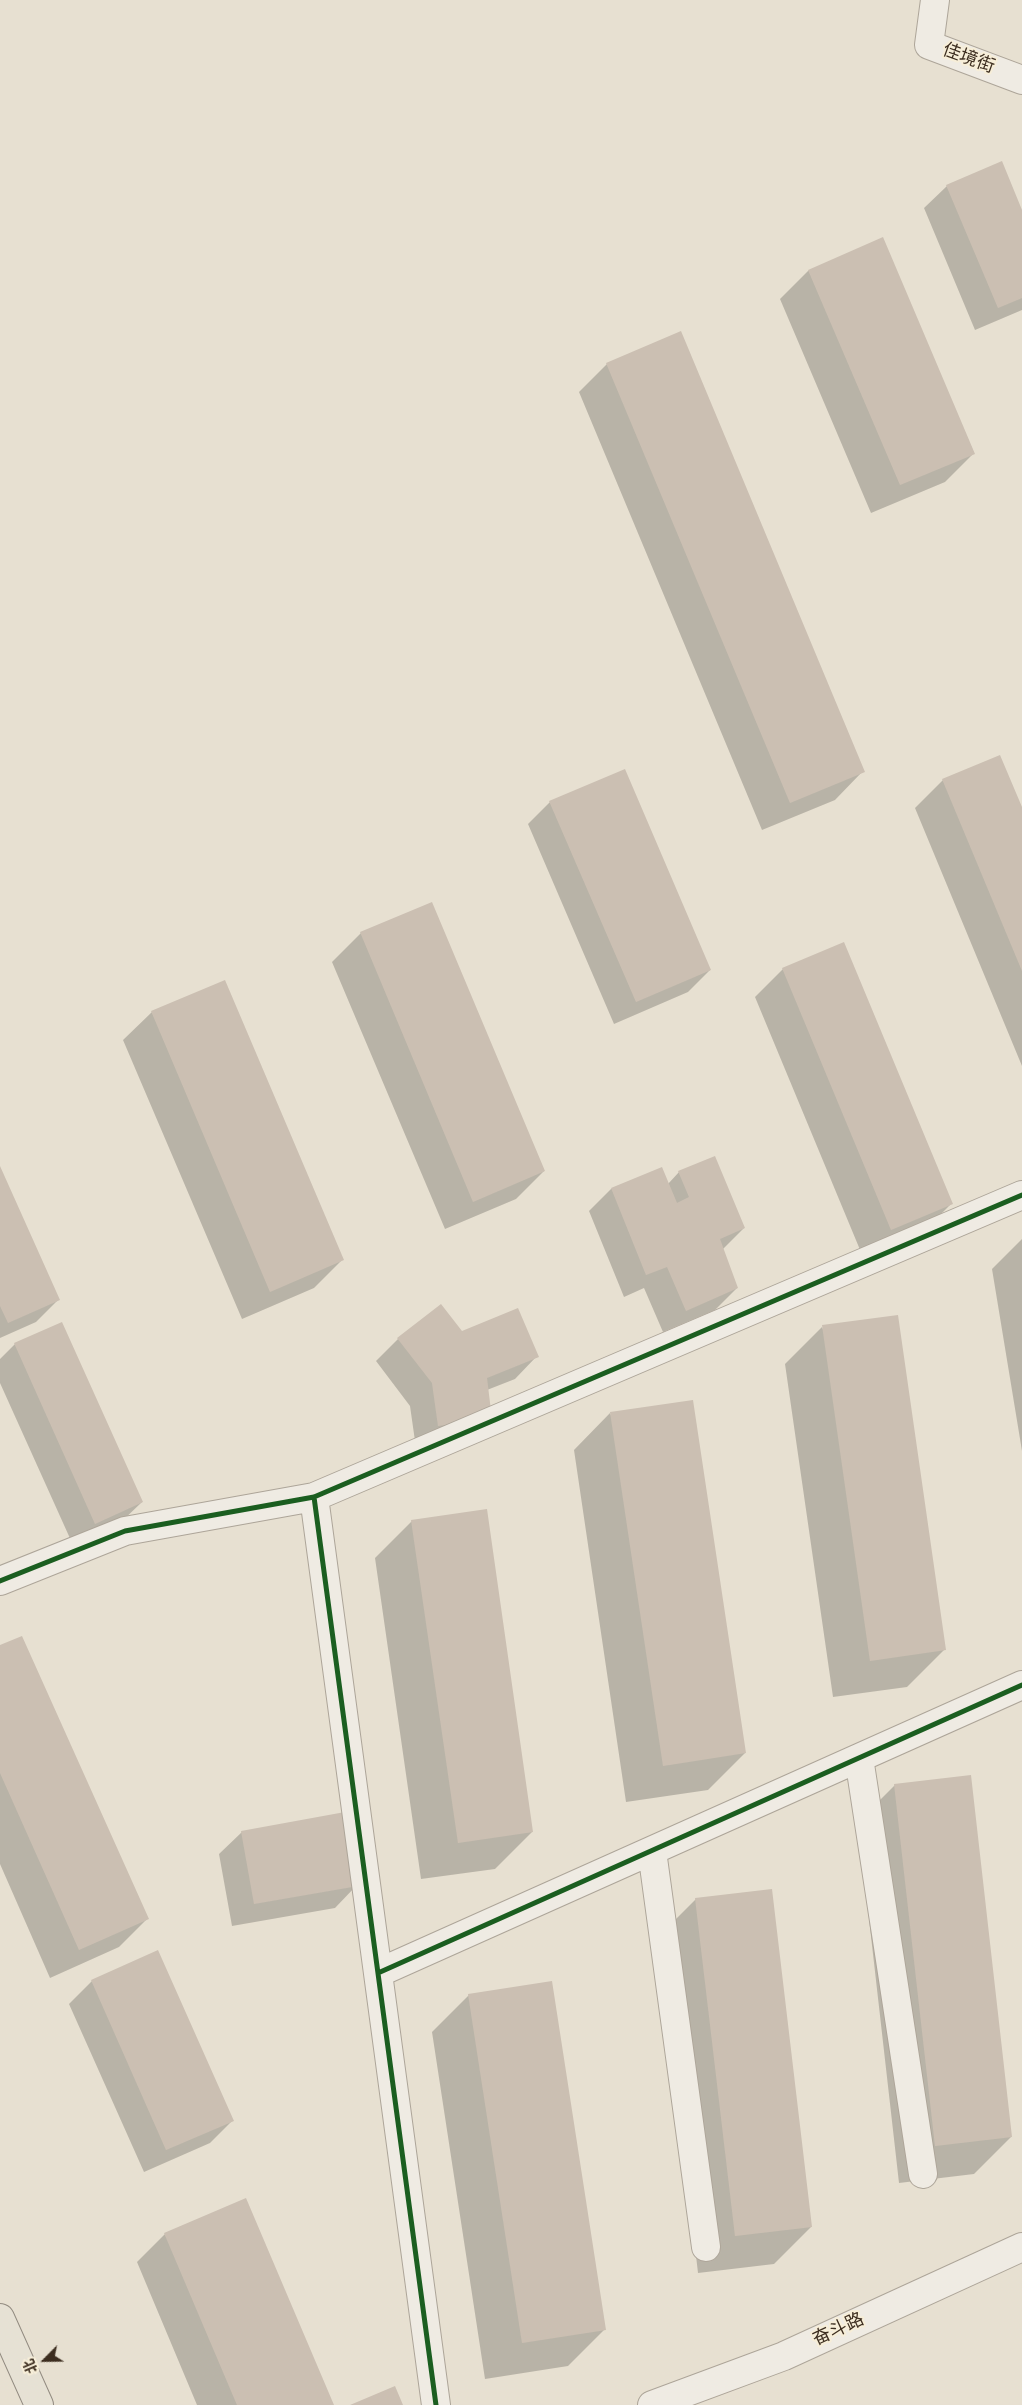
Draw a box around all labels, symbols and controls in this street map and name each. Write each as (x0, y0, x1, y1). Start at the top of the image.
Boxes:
street label: 佳境街 (939, 41, 997, 79)
street label: 奋斗路 (810, 2310, 868, 2352)
north arrow (20, 2335, 70, 2385)
text: 北 (18, 2356, 43, 2377)

